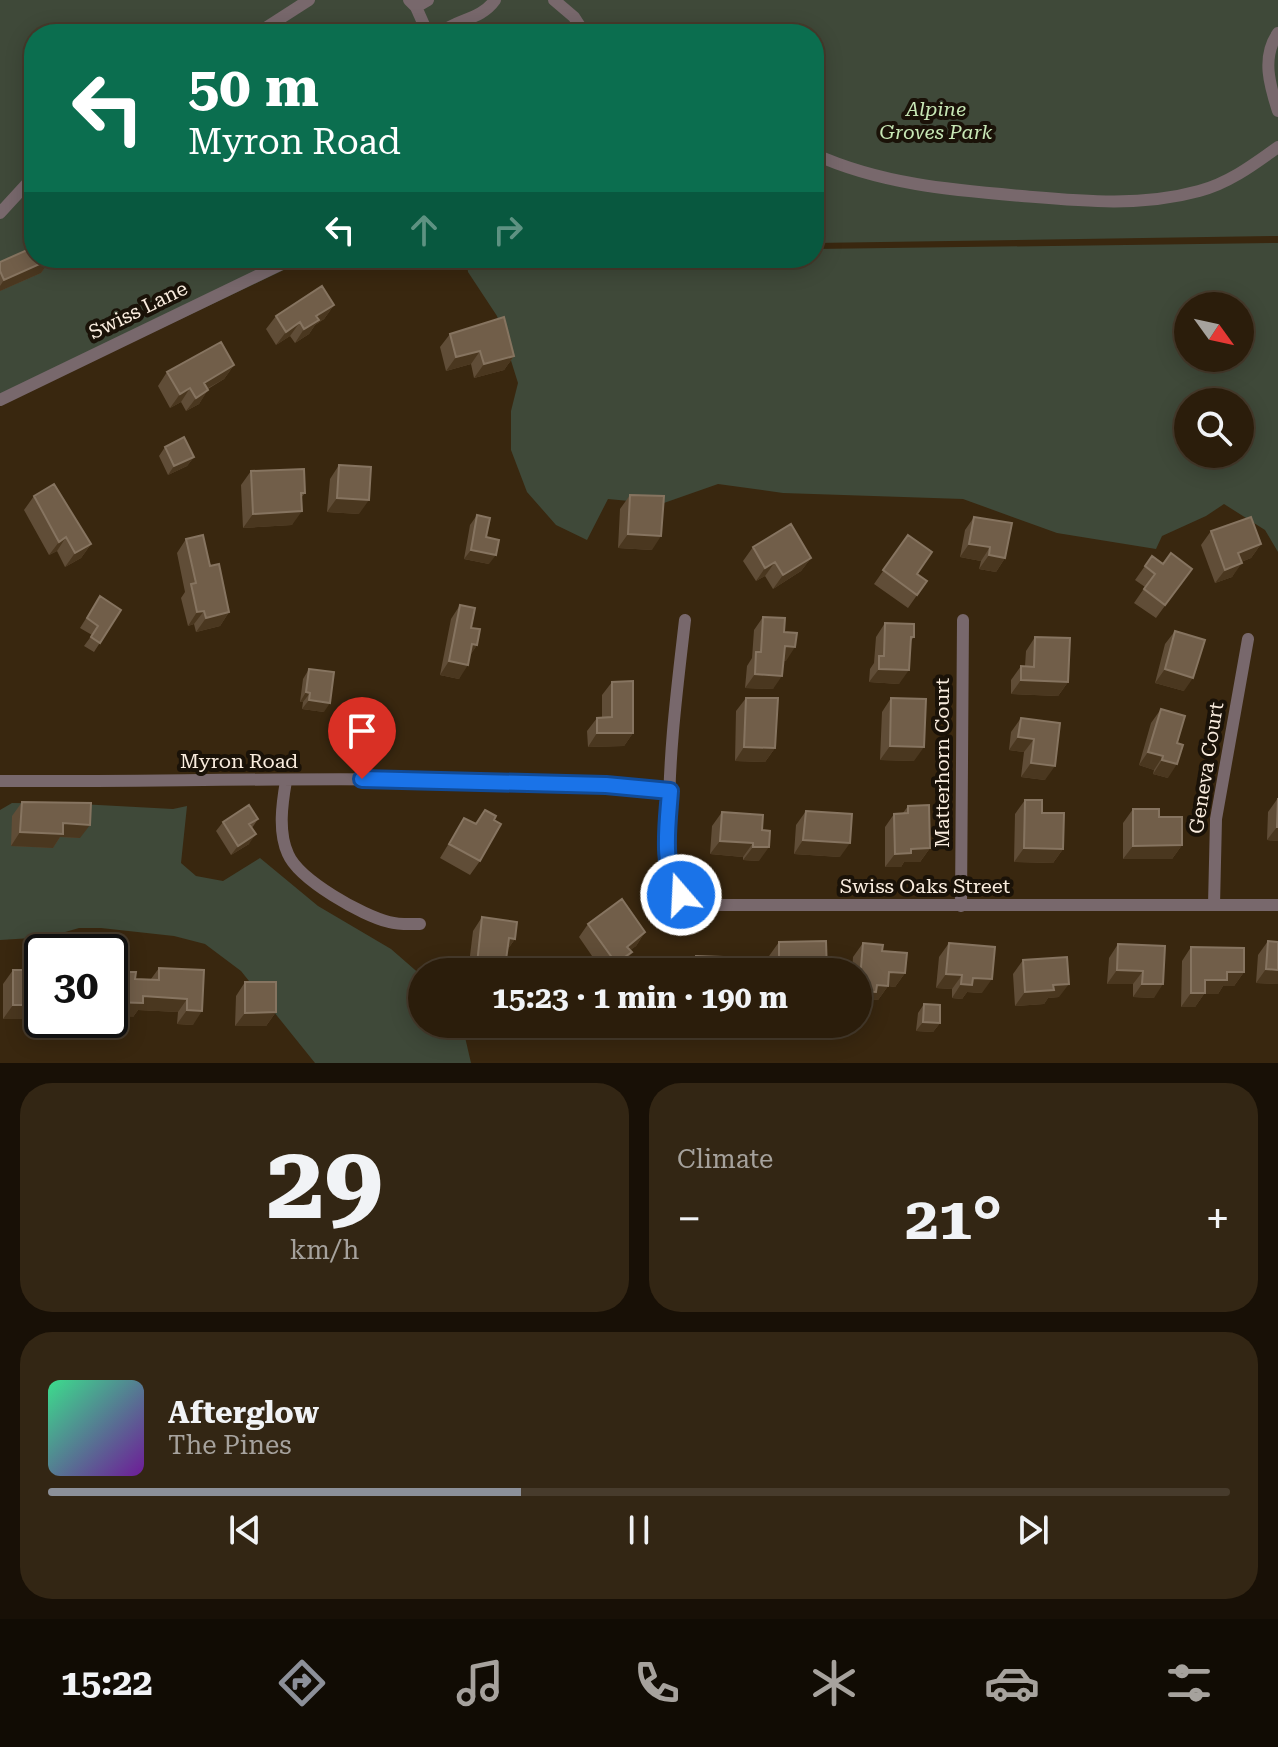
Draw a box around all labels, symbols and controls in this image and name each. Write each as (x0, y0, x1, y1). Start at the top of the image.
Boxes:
text: 50 m (188, 54, 319, 120)
icon: left (56, 56, 160, 160)
park label: Alpine Groves Park (880, 97, 993, 144)
text: Myron Road (188, 121, 401, 163)
icon: left (318, 208, 362, 252)
icon: ahead (402, 208, 446, 252)
icon: right (486, 208, 530, 252)
street label: Swiss Lane (85, 276, 191, 344)
north arrow (1174, 292, 1254, 372)
map controls (1174, 292, 1254, 468)
button: search (1174, 388, 1254, 468)
street label: Matterhorn Court (930, 677, 954, 848)
pin (328, 697, 396, 779)
street label: Geneva Court (1184, 700, 1228, 836)
icon: arrive (340, 709, 384, 753)
street label: Myron Road (180, 749, 298, 773)
position arrow (639, 853, 723, 937)
street label: Swiss Oaks Street (840, 874, 1011, 898)
speed limit sign: 30 (24, 934, 128, 1038)
text: 15:23 · 1 min · 190 m (492, 980, 788, 1015)
text: 29 (266, 1122, 383, 1243)
text: Climate (677, 1144, 773, 1174)
text: 21° (905, 1183, 1002, 1254)
text: − (677, 1193, 702, 1245)
text: + (1205, 1193, 1230, 1245)
text: km/h (290, 1235, 359, 1265)
text: Afterglow (168, 1395, 319, 1430)
text: The Pines (168, 1430, 292, 1460)
icon: previous (223, 1508, 267, 1552)
icon: pause (617, 1508, 661, 1552)
icon: next (1011, 1508, 1055, 1552)
icon: directions (274, 1655, 330, 1711)
icon: music (452, 1655, 508, 1711)
icon: phone (629, 1655, 685, 1711)
icon: climate (806, 1655, 862, 1711)
icon: car (984, 1655, 1040, 1711)
icon: filters (1161, 1655, 1217, 1711)
text: 15:22 (61, 1662, 153, 1704)

